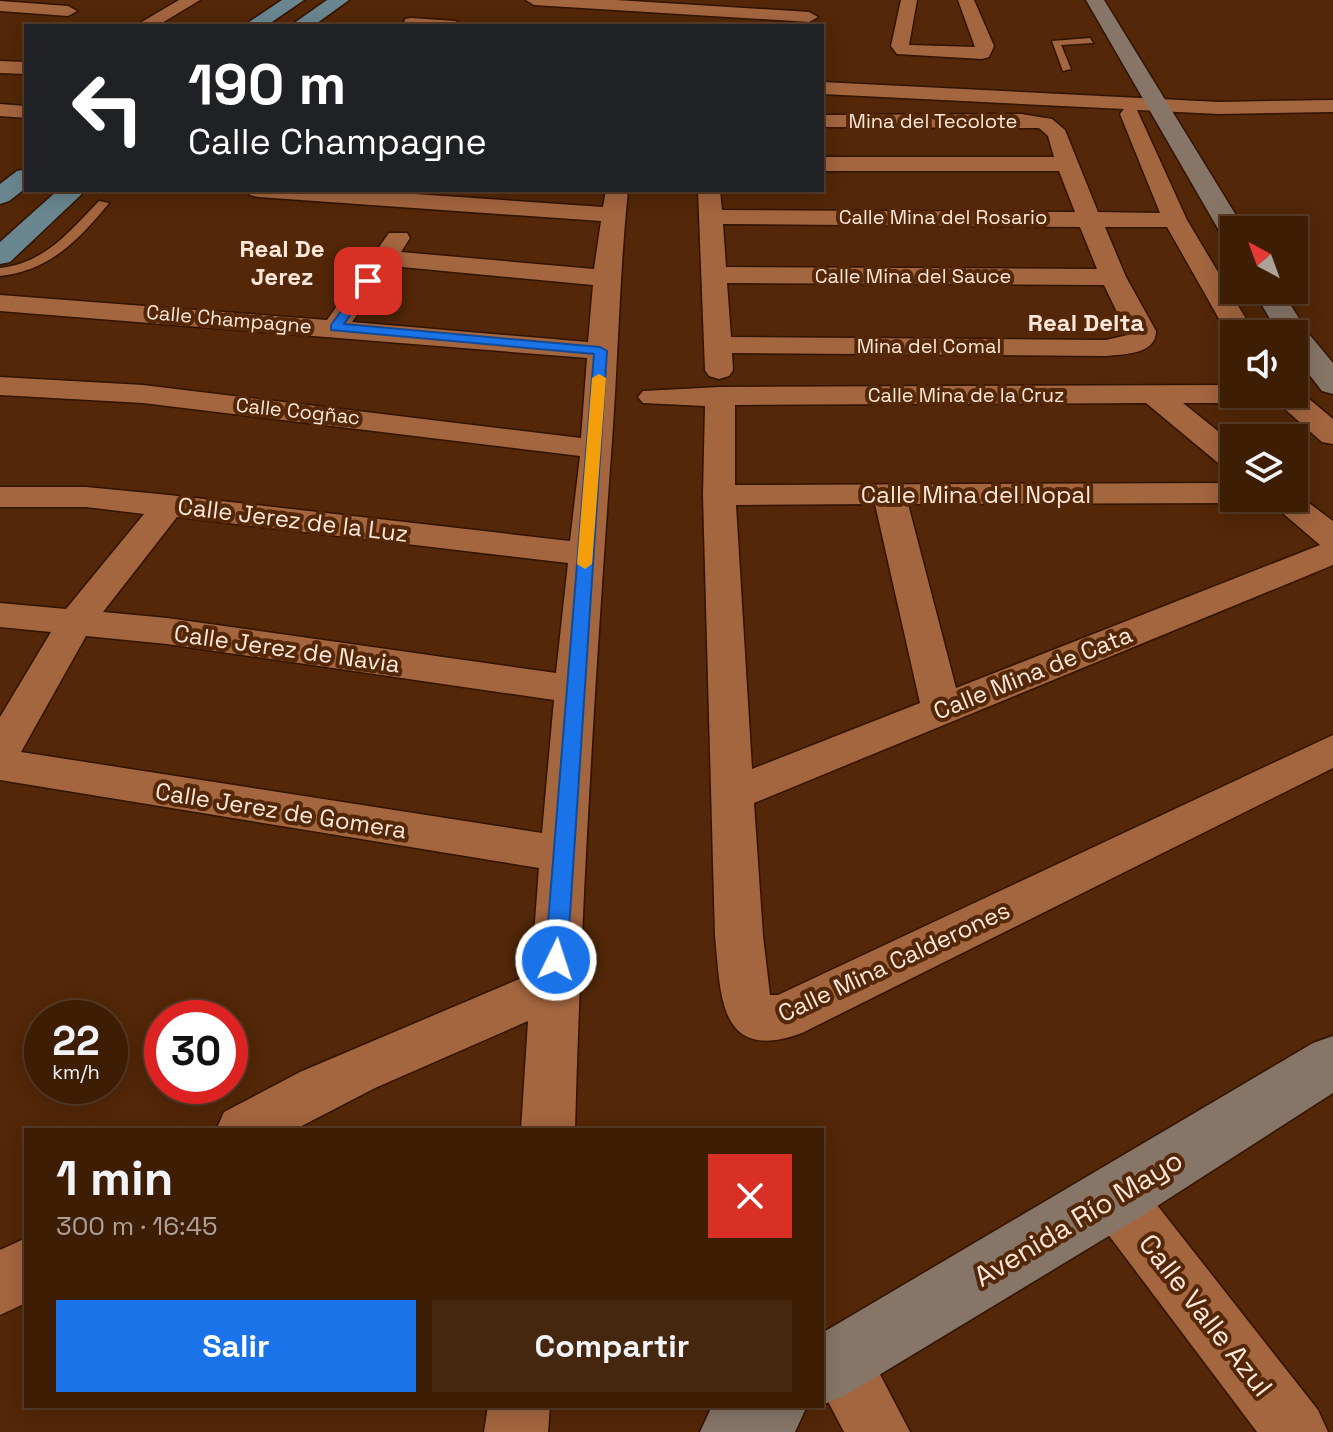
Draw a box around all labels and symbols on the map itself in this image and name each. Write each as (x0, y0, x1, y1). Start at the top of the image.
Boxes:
street label: Mina del Tecolote (849, 108, 1017, 134)
street label: Calle Mina del Rosario (839, 204, 1047, 230)
north arrow (1220, 216, 1308, 304)
district label: Real De Jerez (239, 233, 325, 292)
pin (334, 247, 402, 315)
street label: Calle Mina del Sauce (815, 263, 1011, 289)
street label: Calle Champagne (145, 299, 313, 339)
district label: Real Delta (1028, 307, 1144, 338)
street label: Mina del Comal (857, 333, 1001, 359)
street label: Calle Mina de la Cruz (868, 382, 1064, 408)
street label: Calle Cogñac (235, 392, 361, 430)
street label: Calle Mina del Nopal (861, 479, 1091, 510)
street label: Calle Jerez de la Luz (176, 490, 410, 549)
street label: Calle Jerez de Navia (172, 617, 402, 680)
street label: Calle Mina de Cata (929, 618, 1137, 727)
street label: Calle Jerez de Gomera (153, 775, 409, 846)
street label: Calle Mina Calderones (773, 894, 1015, 1029)
position arrow (514, 918, 598, 1002)
speed limit sign: 30 (144, 1000, 248, 1104)
street label: Avenida Río Mayo (967, 1142, 1189, 1294)
street label: Calle Valle Azul (1131, 1226, 1281, 1404)

